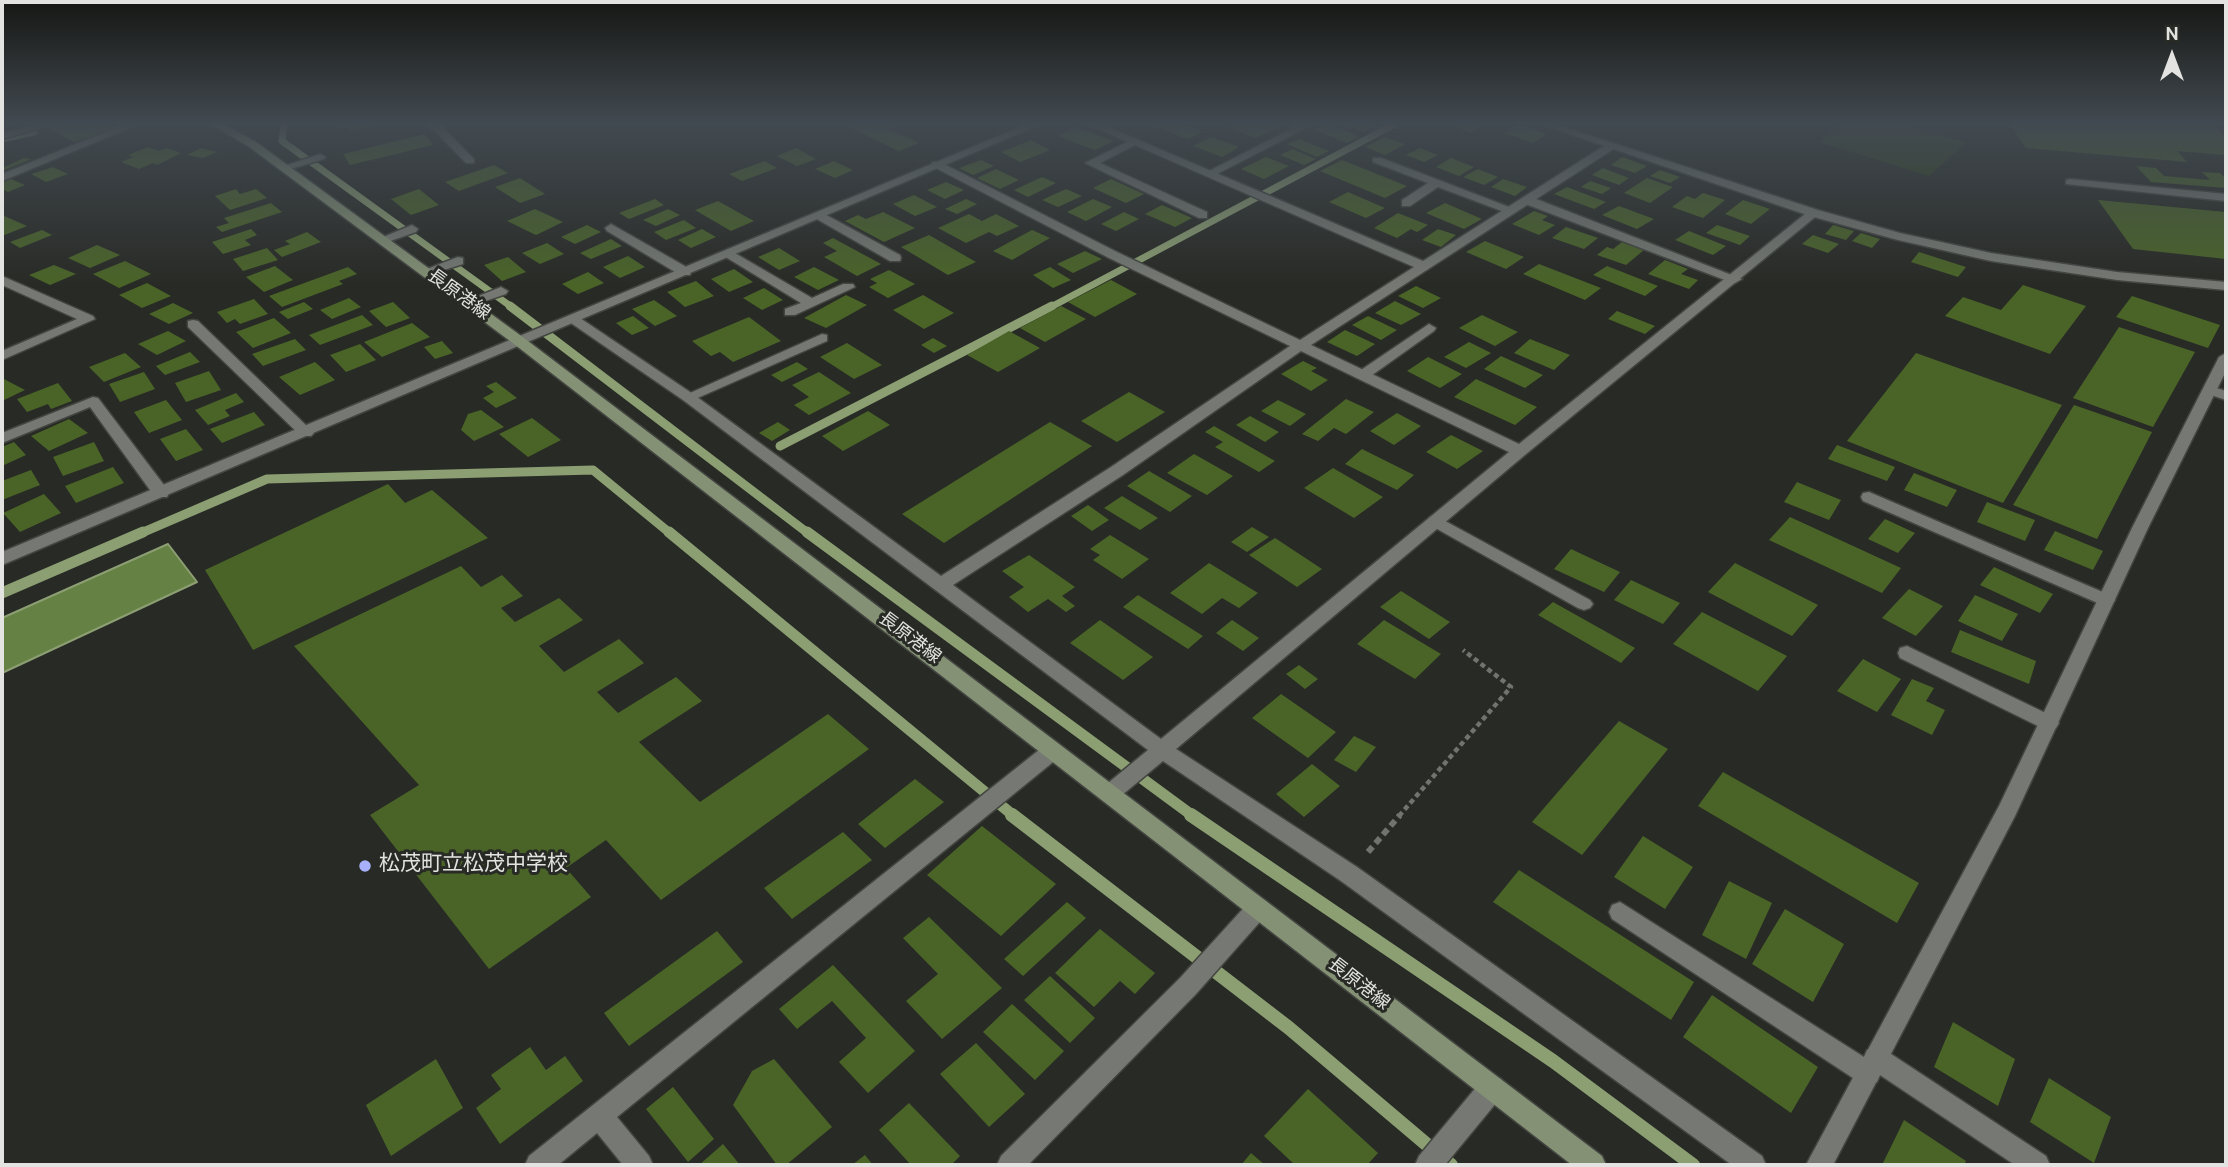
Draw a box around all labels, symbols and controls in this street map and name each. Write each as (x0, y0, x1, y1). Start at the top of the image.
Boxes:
north arrow (2137, 21, 2207, 91)
text: N (2165, 23, 2179, 47)
street label: 長原港線 (423, 266, 493, 326)
street label: 長原港線 (874, 609, 944, 669)
place label: 松茂町立松茂中学校 (379, 853, 568, 879)
marker: 松茂町立松茂中学校 (357, 858, 373, 874)
street label: 長原港線 (1323, 954, 1393, 1016)

